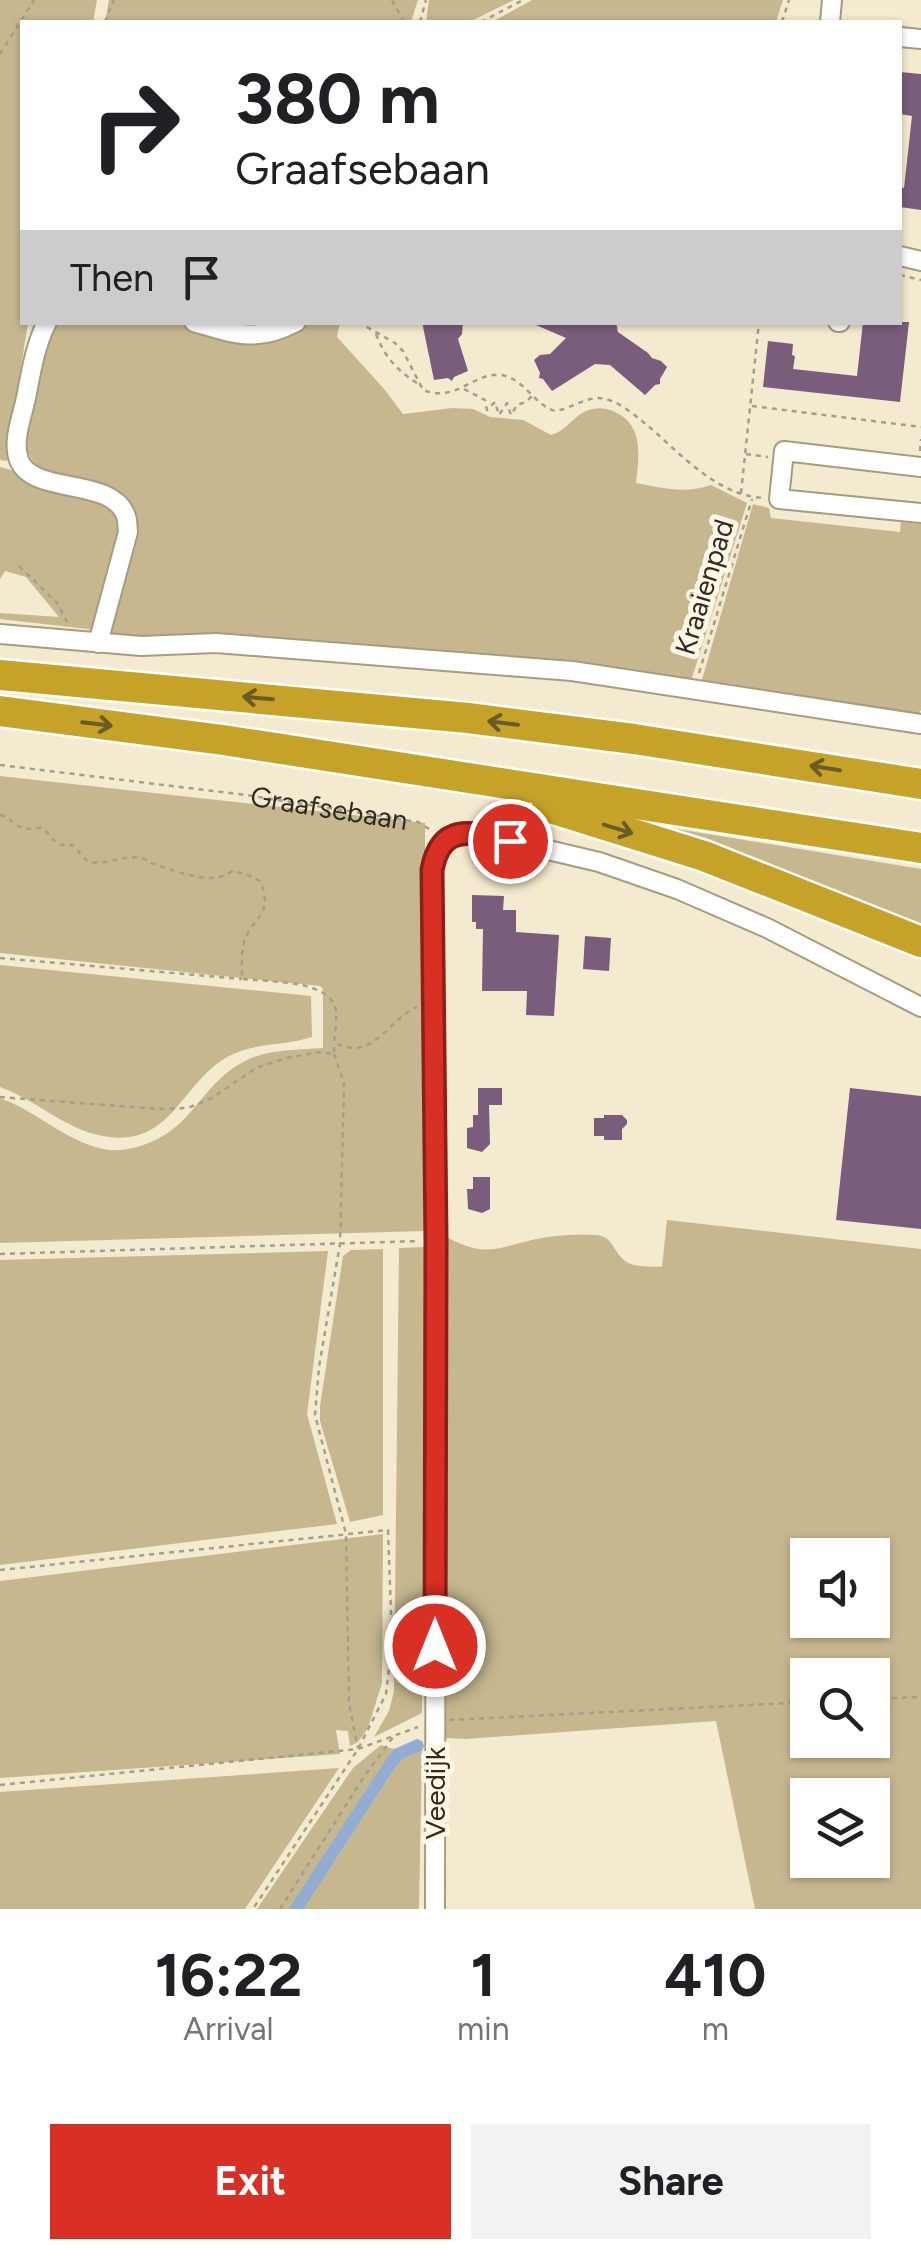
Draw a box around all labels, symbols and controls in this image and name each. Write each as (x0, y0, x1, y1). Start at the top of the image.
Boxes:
text: 380 m (235, 56, 440, 141)
icon: right (70, 60, 200, 190)
text: Graafsebaan (235, 141, 490, 195)
icon: arrive (174, 250, 229, 305)
text: Then (70, 255, 154, 301)
street label: Kraaienpad (667, 515, 741, 659)
one-way arrow (242, 688, 275, 707)
one-way arrow (487, 713, 520, 731)
one-way arrow (80, 715, 112, 733)
one-way arrow (809, 758, 841, 777)
street label: Graafsebaan (248, 779, 410, 837)
pin (468, 799, 553, 884)
icon: arrive (483, 814, 538, 869)
one-way arrow (602, 822, 633, 840)
map controls (790, 1538, 890, 1878)
button: sound (790, 1538, 890, 1638)
position arrow (383, 1594, 487, 1698)
button: search (790, 1658, 890, 1758)
street label: Veedijk (418, 1746, 452, 1839)
button: layers (790, 1778, 890, 1878)
text: 16:22 (155, 1939, 302, 2011)
text: 1 (471, 1939, 496, 2011)
text: 410 (664, 1939, 766, 2011)
text: Arrival (183, 2010, 274, 2048)
text: min (457, 2010, 510, 2048)
text: m (702, 2010, 729, 2048)
button: Exit (50, 2124, 451, 2239)
button: Share (471, 2124, 871, 2239)

